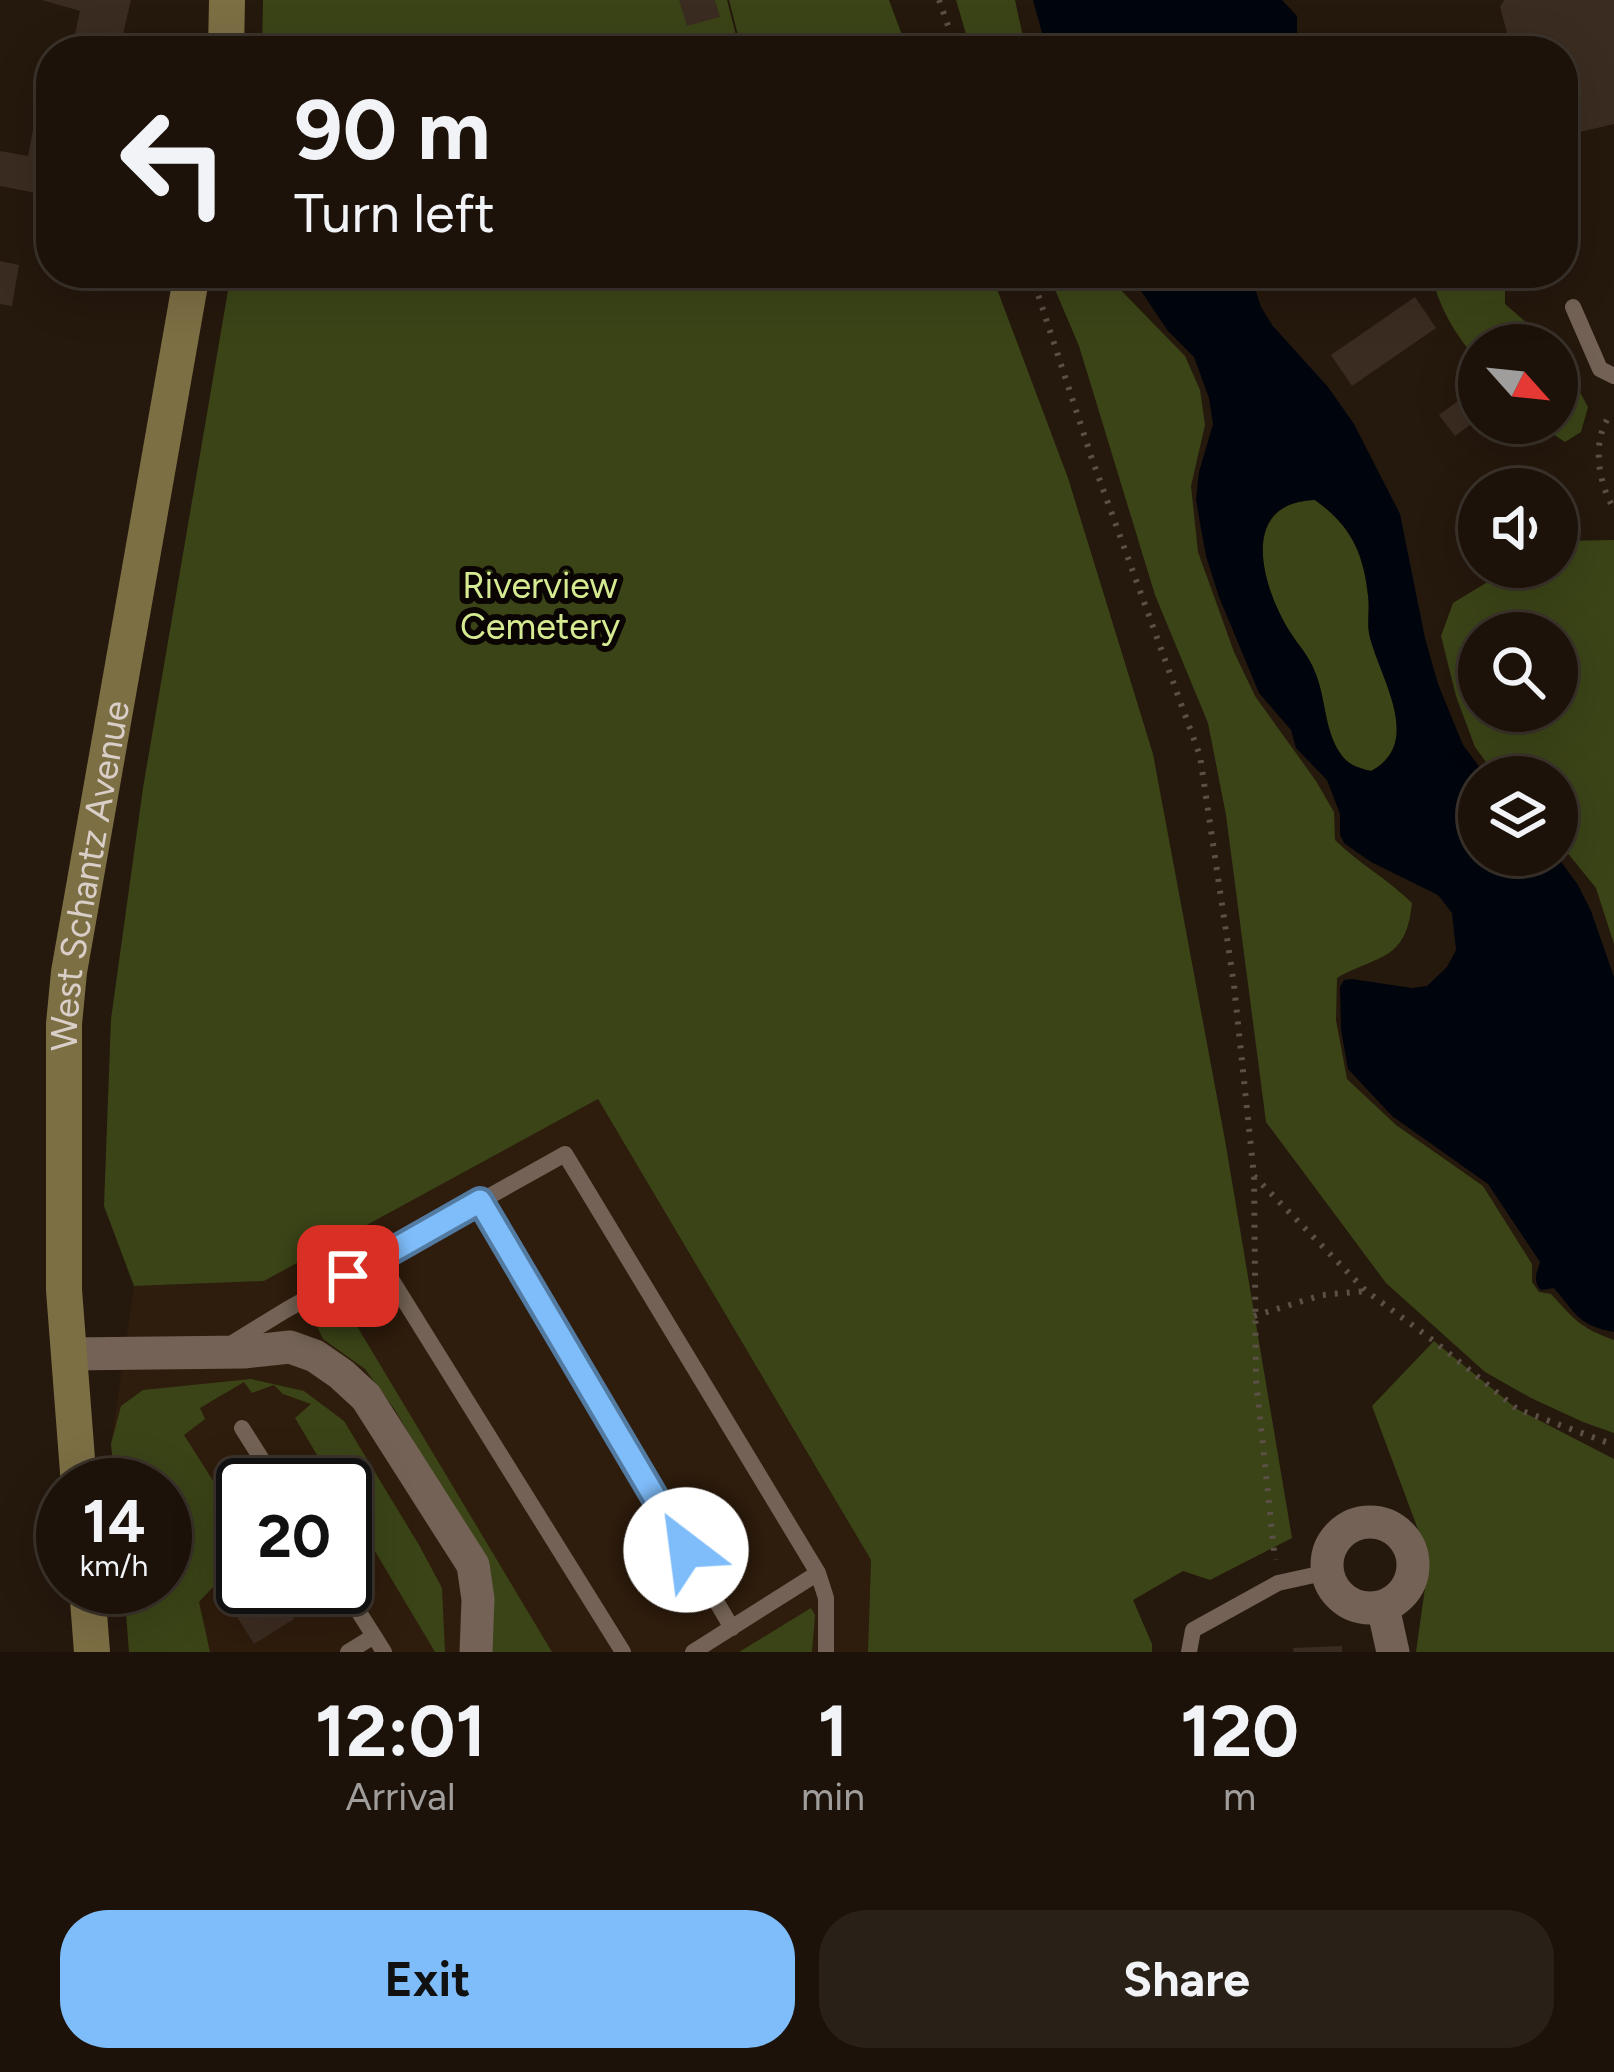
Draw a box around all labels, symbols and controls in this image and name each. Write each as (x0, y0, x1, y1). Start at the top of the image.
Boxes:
text: 90 m (294, 79, 490, 180)
icon: left (96, 84, 252, 240)
text: Turn left (294, 181, 495, 246)
north arrow (1458, 324, 1578, 444)
map controls (1458, 324, 1578, 876)
button: sound (1458, 468, 1578, 588)
park label: Riverview Cemetery (460, 564, 620, 648)
button: search (1458, 612, 1578, 732)
street label: West Schantz Avenue (43, 697, 138, 1051)
button: layers (1458, 756, 1578, 876)
pin (297, 1225, 399, 1327)
icon: arrive (315, 1243, 381, 1309)
speed limit sign: 20 (216, 1458, 372, 1614)
text: 14 (82, 1485, 146, 1557)
position arrow (623, 1487, 749, 1613)
text: km/h (80, 1547, 148, 1584)
text: 12:01 (315, 1688, 486, 1774)
text: 1 (818, 1688, 848, 1774)
text: 120 (1180, 1688, 1299, 1774)
text: Arrival (345, 1773, 456, 1820)
text: min (801, 1773, 865, 1820)
text: m (1223, 1773, 1256, 1820)
button: Exit (60, 1910, 795, 2048)
button: Share (819, 1910, 1554, 2048)

